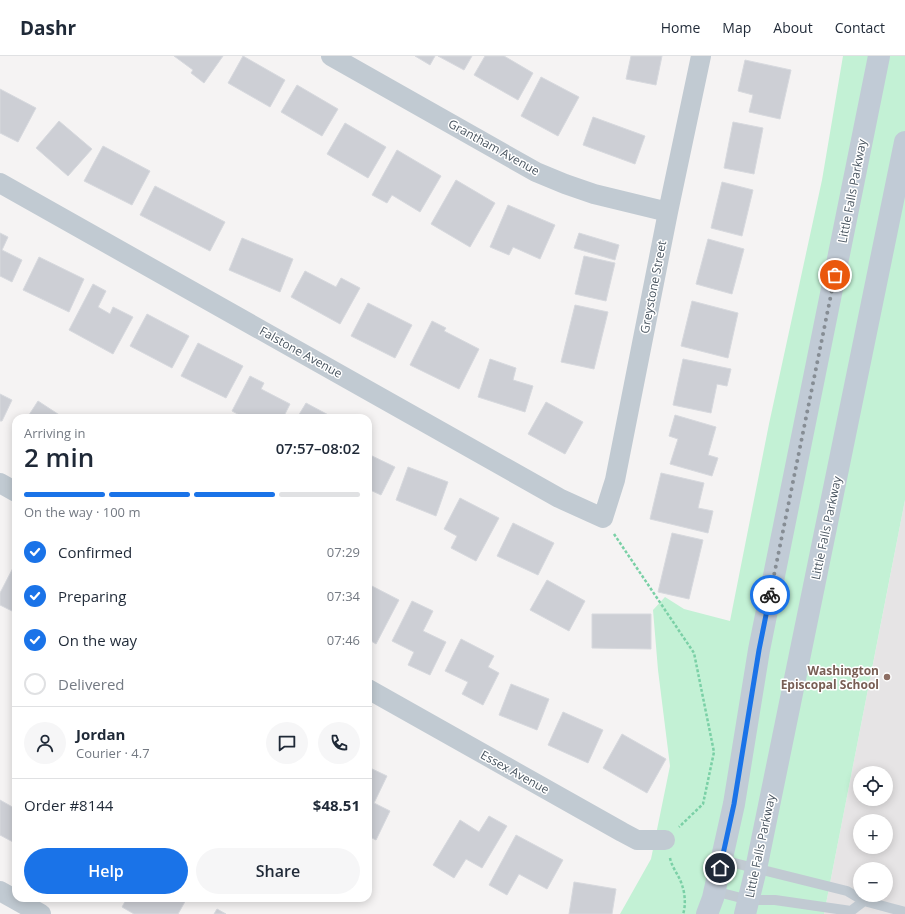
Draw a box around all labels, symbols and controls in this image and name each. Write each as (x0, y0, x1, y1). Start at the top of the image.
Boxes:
text: Dashr (20, 15, 76, 41)
text: Home (661, 18, 700, 37)
text: Map (722, 18, 751, 37)
text: About (773, 18, 813, 37)
text: Contact (835, 18, 885, 37)
street label: Grantham Avenue (445, 115, 543, 179)
street label: Little Falls Parkway (834, 137, 871, 244)
street label: Greystone Street (636, 239, 670, 335)
pin (818, 258, 852, 292)
icon: bag (824, 264, 846, 286)
street label: Falstone Avenue (257, 322, 346, 382)
text: Arriving in (24, 424, 86, 442)
text: 07:57–08:02 (276, 438, 360, 458)
text: 2 min (24, 439, 94, 475)
street label: Little Falls Parkway (807, 474, 845, 581)
text: On the way · 100 m (24, 503, 140, 521)
icon: check (24, 541, 46, 563)
text: Confirmed (58, 542, 132, 562)
text: 07:29 (327, 543, 360, 561)
courier (750, 575, 790, 615)
icon: bike (759, 584, 781, 606)
icon: check (24, 585, 46, 607)
text: Preparing (58, 586, 126, 606)
text: 07:34 (327, 587, 360, 605)
icon: check (24, 629, 46, 651)
text: On the way (58, 630, 137, 650)
text: 07:46 (327, 631, 360, 649)
place label: Washington Episcopal School (781, 662, 879, 693)
marker: Washington Episcopal School (882, 672, 892, 682)
text: Delivered (58, 674, 125, 694)
button: person (24, 722, 66, 764)
button: chat (266, 722, 308, 764)
button: phone (318, 722, 360, 764)
text: Jordan (76, 724, 125, 744)
text: Courier · 4.7 (76, 744, 150, 762)
street label: Essex Avenue (478, 746, 553, 798)
map controls (853, 766, 893, 902)
button: locate (853, 766, 893, 806)
street label: Little Falls Parkway (741, 792, 779, 899)
text: Order #8144 (24, 795, 113, 815)
text: $48.51 (313, 795, 360, 815)
button: + (853, 814, 893, 854)
button: Help (24, 848, 188, 894)
button: Share (196, 848, 360, 894)
pin (703, 851, 737, 885)
icon: home (709, 857, 731, 879)
button: − (853, 862, 893, 902)

